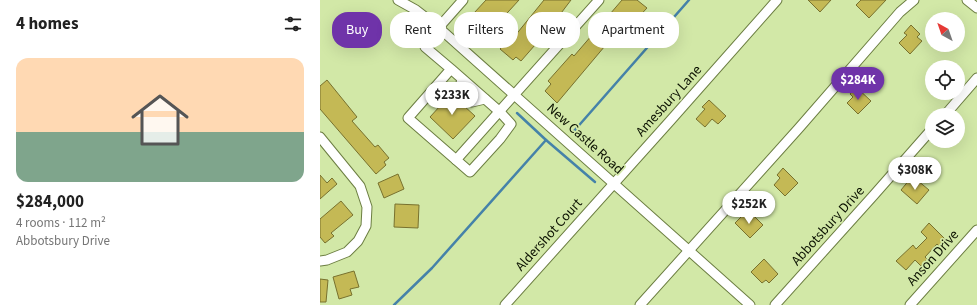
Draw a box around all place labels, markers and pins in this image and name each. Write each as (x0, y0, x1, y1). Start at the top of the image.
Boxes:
pin: $284K (830, 67, 886, 101)
pin: $233K (424, 82, 480, 116)
pin: $308K (887, 157, 943, 191)
pin: $252K (721, 191, 777, 225)

